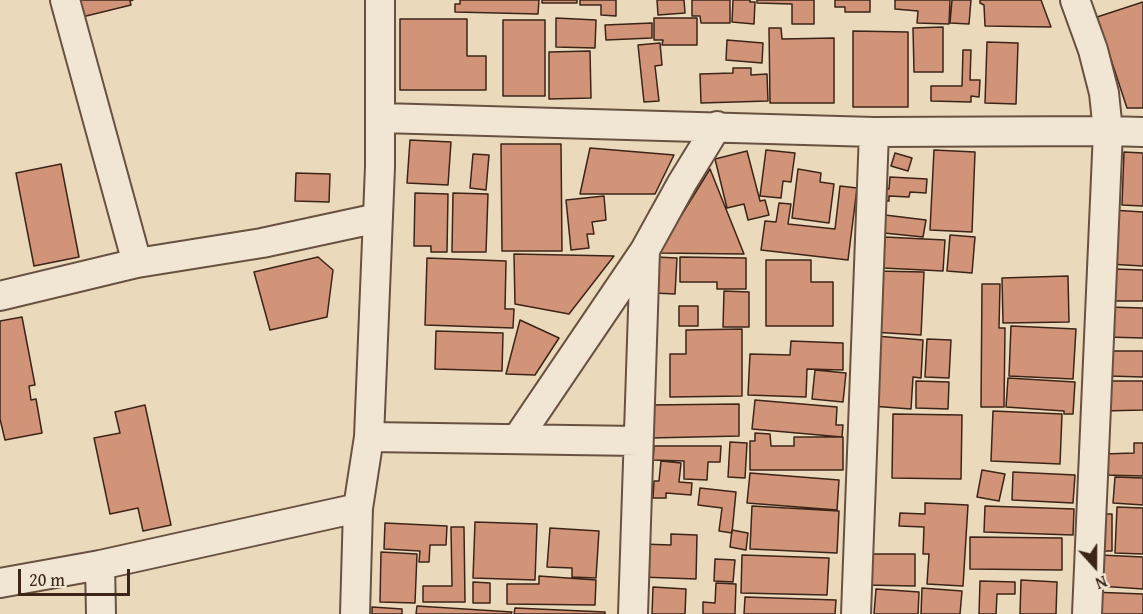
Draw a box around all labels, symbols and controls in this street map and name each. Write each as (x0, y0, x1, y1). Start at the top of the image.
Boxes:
north arrow (1065, 536, 1125, 596)
scale bar (21, 557, 134, 595)
text: 20 m (29, 566, 65, 593)
text: N (1092, 570, 1111, 596)

